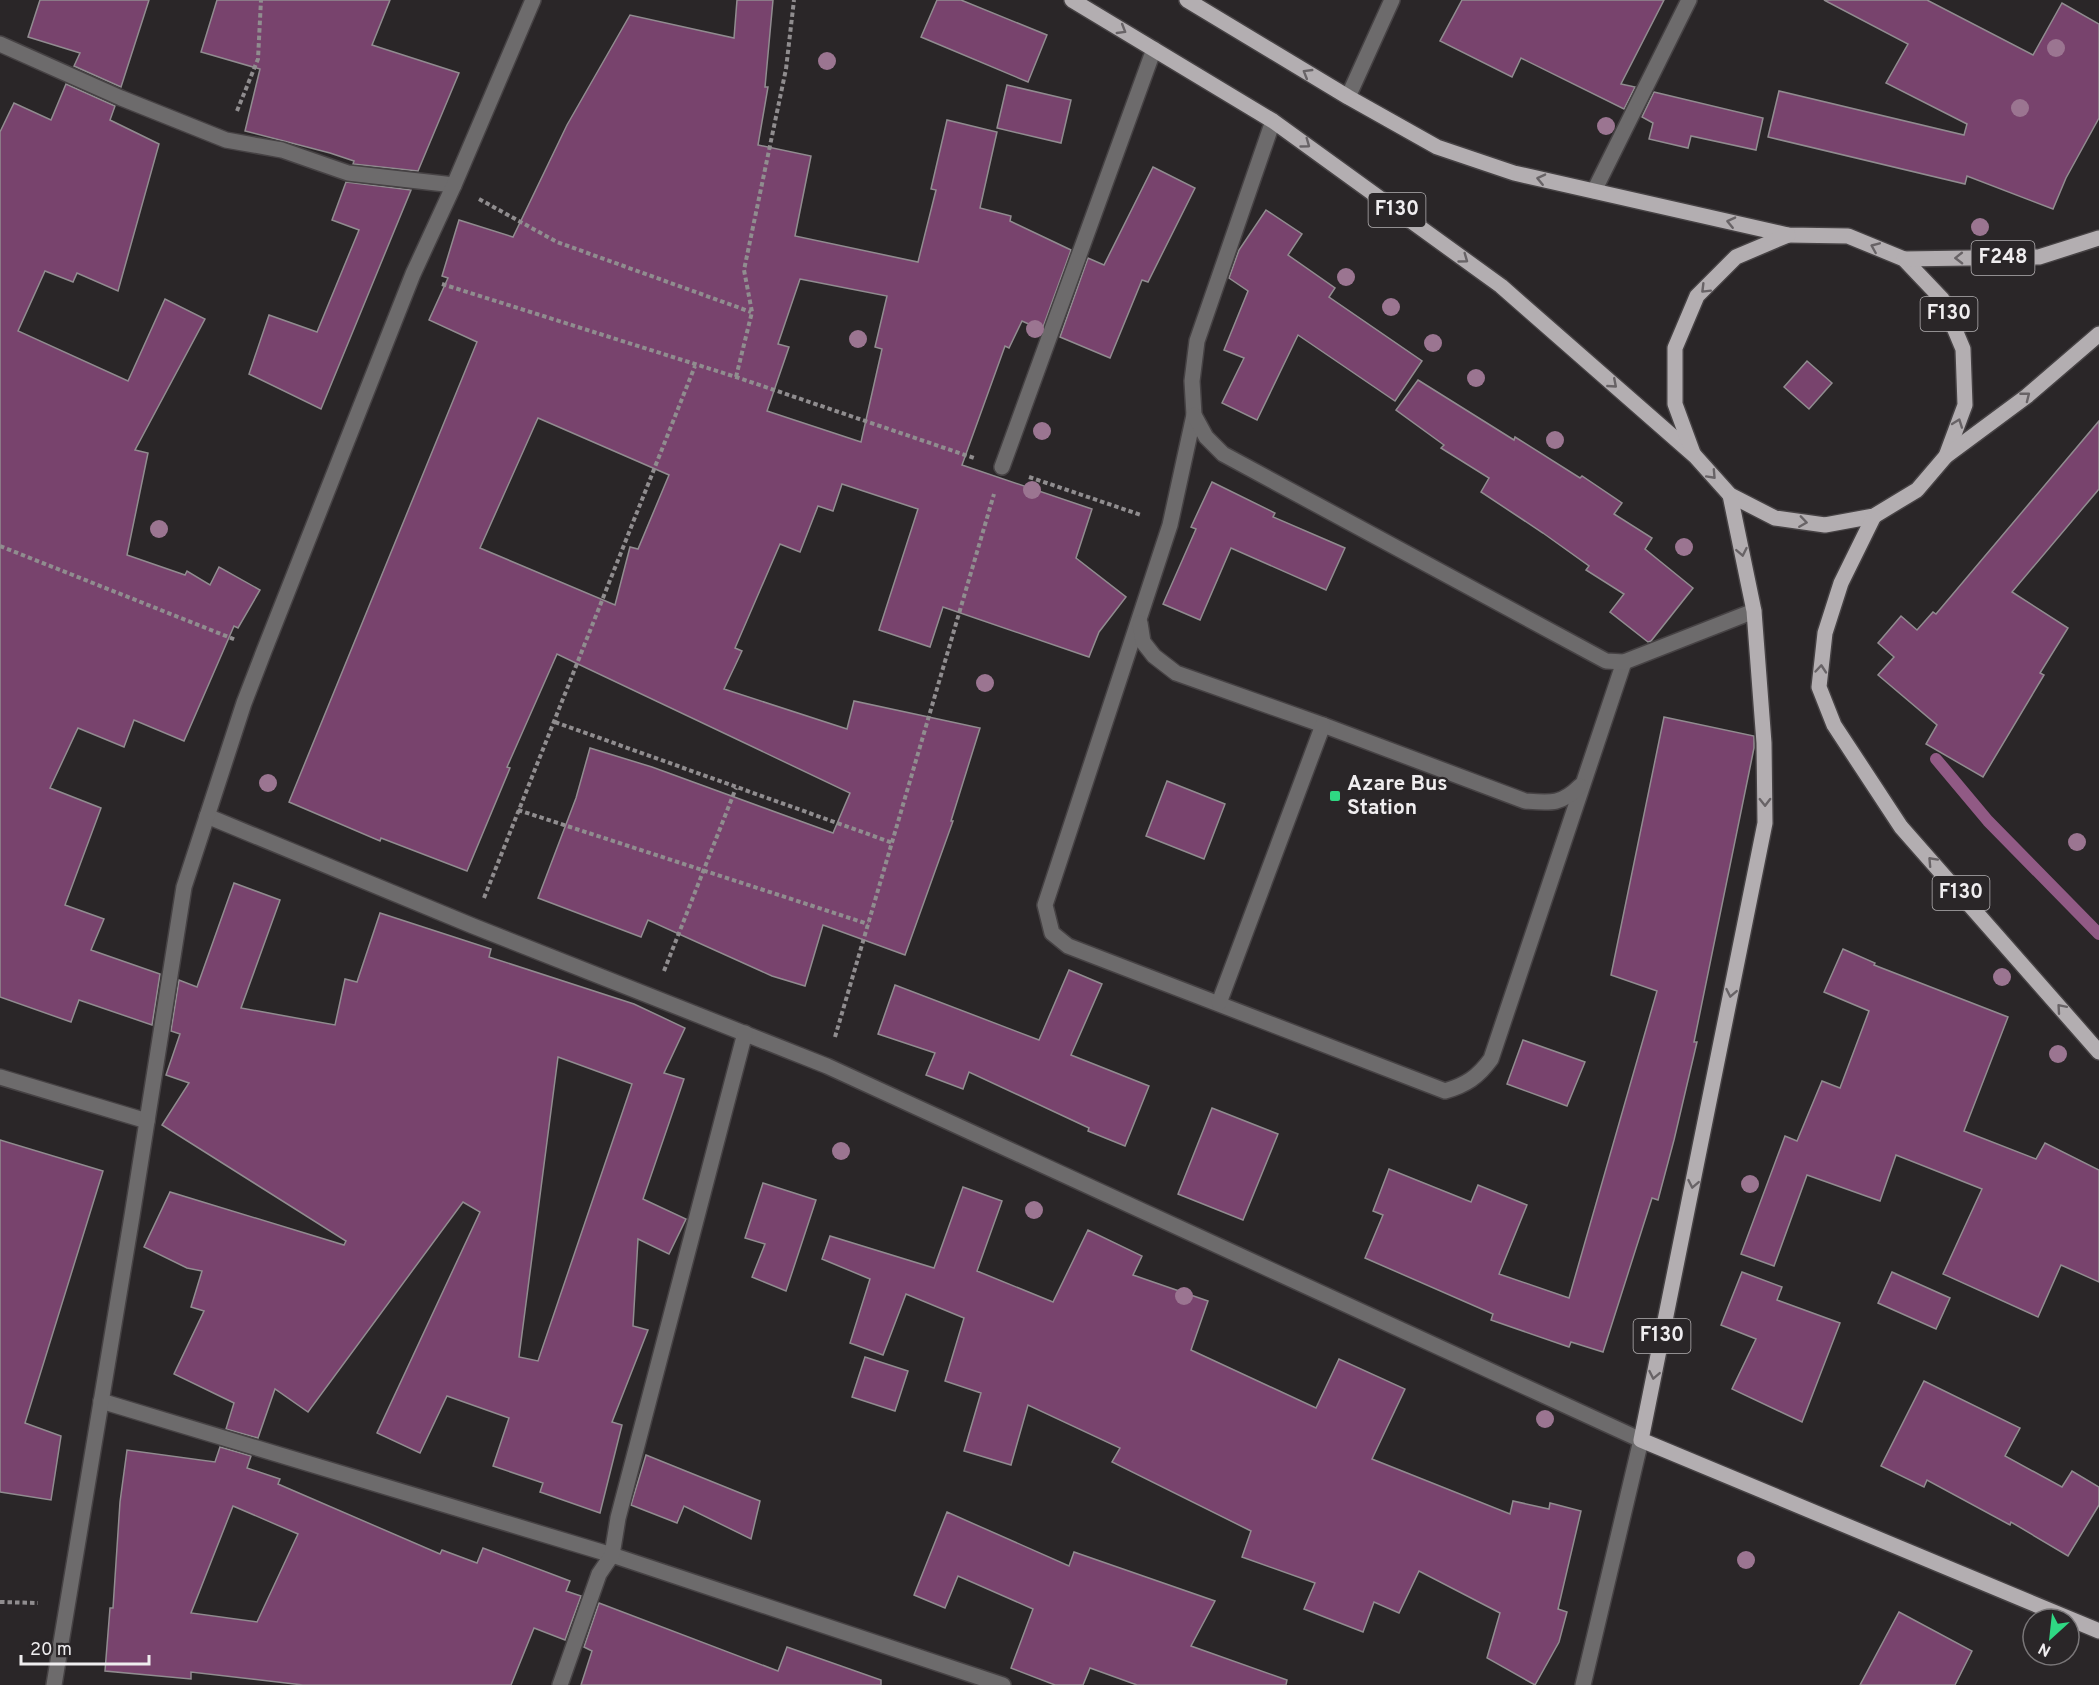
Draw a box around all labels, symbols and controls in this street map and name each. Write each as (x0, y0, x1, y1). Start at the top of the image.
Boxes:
one-way arrow (1116, 23, 1126, 34)
one-way arrow (1303, 68, 1313, 80)
one-way arrow (1299, 137, 1310, 148)
one-way arrow (1536, 173, 1546, 186)
road number: F130 (1368, 193, 1426, 227)
one-way arrow (1726, 217, 1736, 230)
road number: F248 (1972, 241, 2034, 275)
one-way arrow (1871, 242, 1882, 254)
one-way arrow (1457, 251, 1468, 262)
one-way arrow (1955, 252, 1964, 265)
one-way arrow (1701, 281, 1712, 292)
road number: F130 (1920, 297, 1978, 331)
one-way arrow (1606, 377, 1617, 388)
one-way arrow (2020, 392, 2031, 403)
one-way arrow (1951, 418, 1963, 429)
one-way arrow (1705, 469, 1716, 479)
one-way arrow (1799, 516, 1808, 528)
one-way arrow (1735, 547, 1748, 557)
one-way arrow (1814, 665, 1827, 674)
place label: Azare Bus Station (1347, 771, 1448, 822)
marker: Azare Bus Station (1328, 789, 1342, 803)
one-way arrow (1759, 797, 1771, 806)
one-way arrow (1929, 857, 1940, 868)
road number: F130 (1932, 876, 1990, 910)
one-way arrow (1725, 988, 1738, 998)
one-way arrow (2057, 1004, 2068, 1015)
one-way arrow (1687, 1179, 1700, 1189)
road number: F130 (1634, 1319, 1690, 1353)
one-way arrow (1648, 1370, 1661, 1380)
north arrow (2021, 1607, 2081, 1667)
scale bar (21, 1628, 148, 1666)
text: N (2035, 1637, 2055, 1660)
text: 20 m (30, 1639, 72, 1662)

